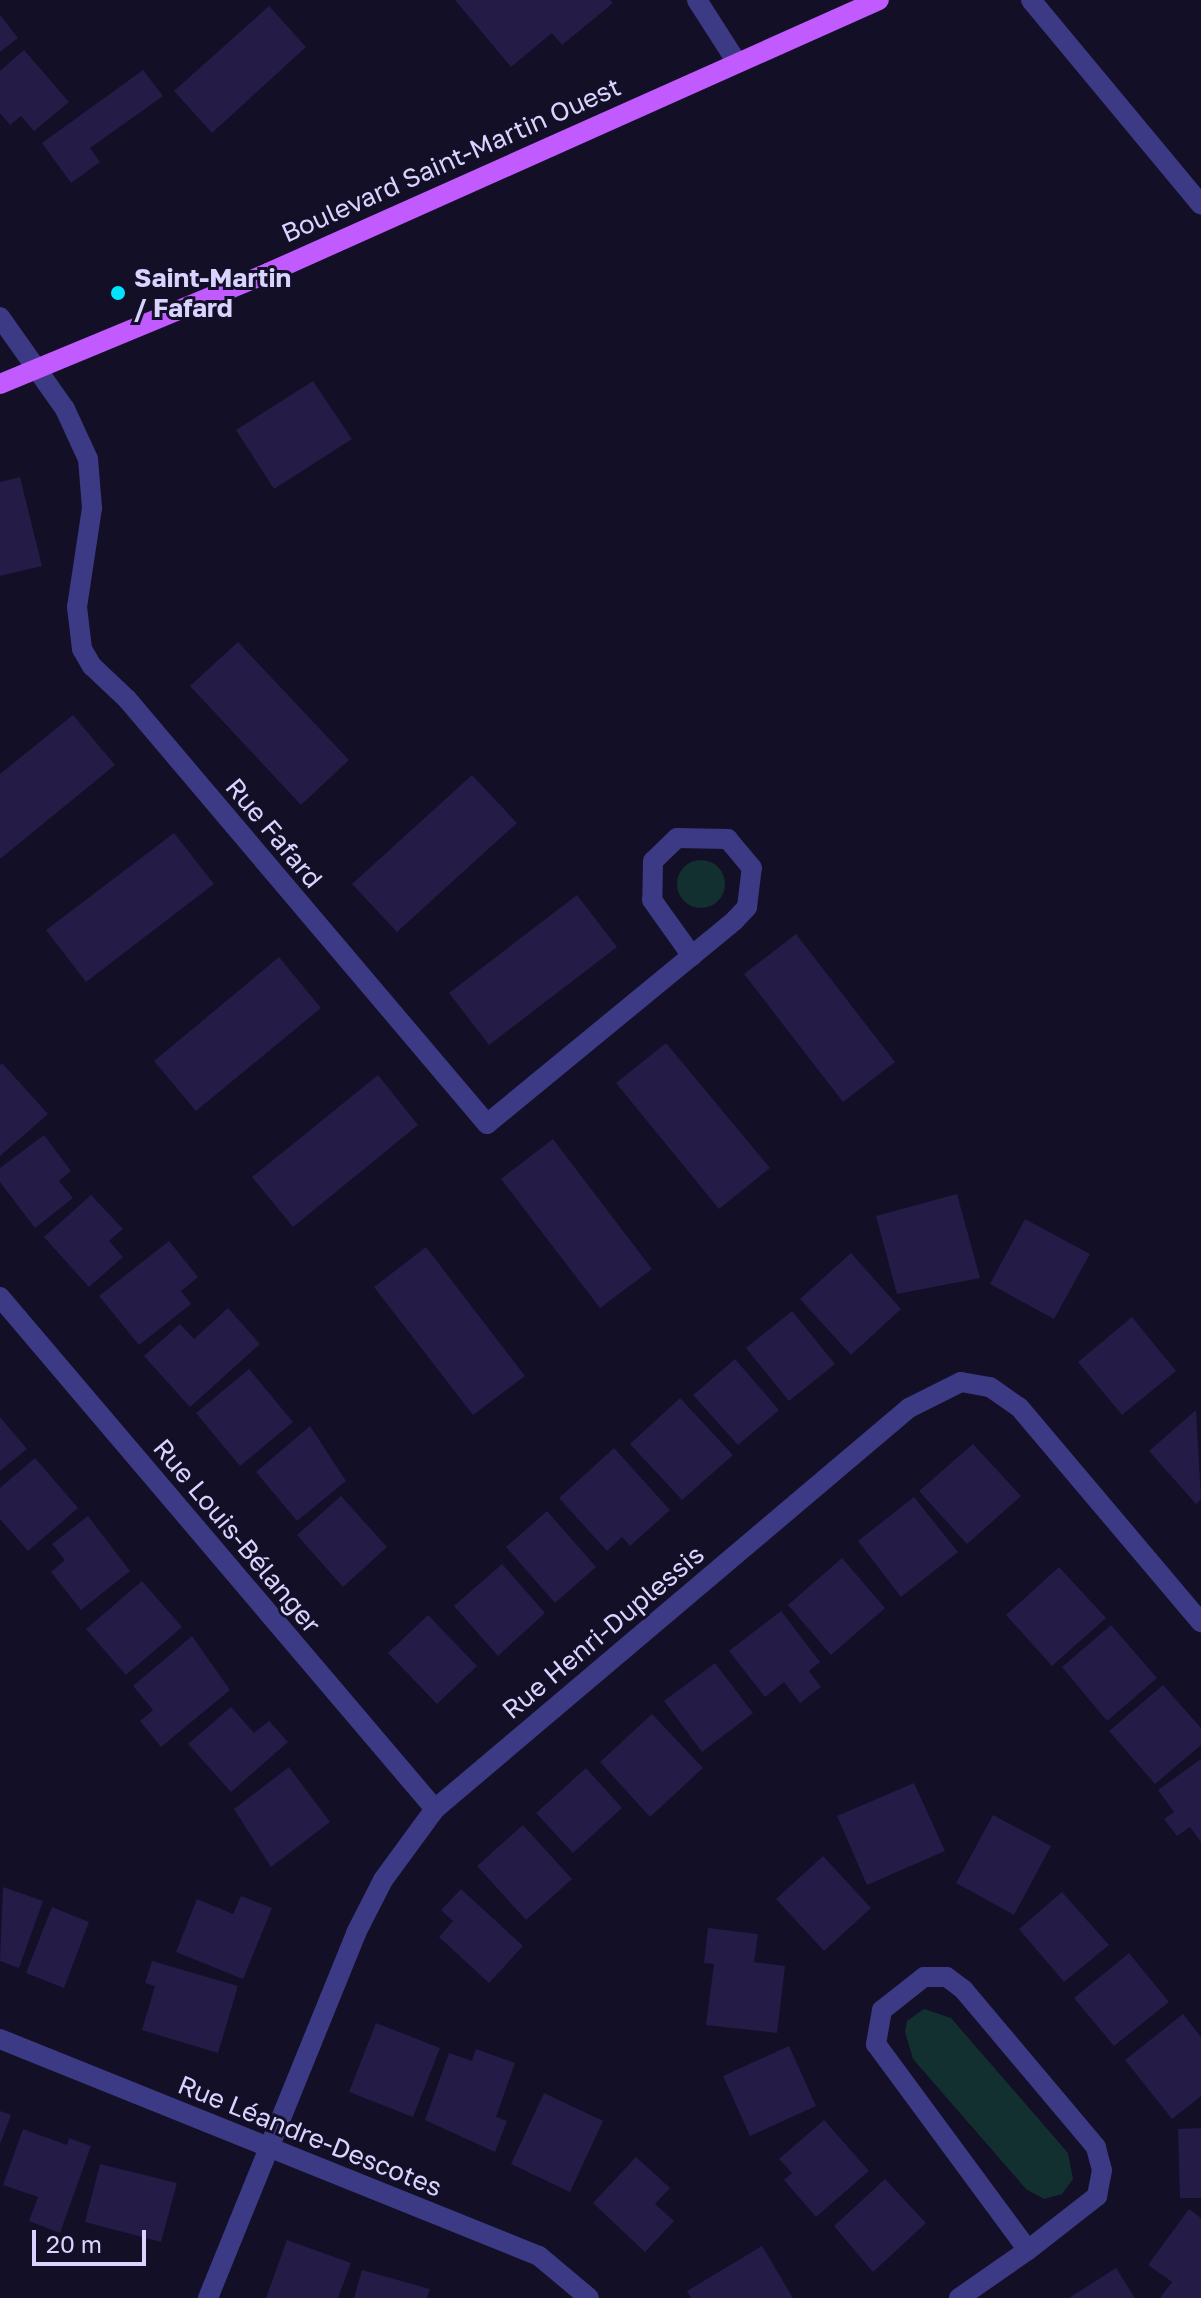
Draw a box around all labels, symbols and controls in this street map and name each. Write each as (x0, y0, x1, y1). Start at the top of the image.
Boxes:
street label: Boulevard Saint-Martin Ouest (277, 71, 625, 249)
place label: Saint-Martin / Fafard (134, 262, 291, 324)
marker: Saint-Martin / Fafard (109, 284, 127, 302)
street label: Rue Fafard (219, 772, 329, 894)
street label: Rue Louis-Bélanger (147, 1433, 327, 1639)
street label: Rue Henri-Duplessis (496, 1539, 710, 1725)
street label: Rue Léandre-Descotes (174, 2069, 446, 2203)
scale bar (36, 2214, 150, 2264)
text: 20 m (46, 2229, 102, 2258)

